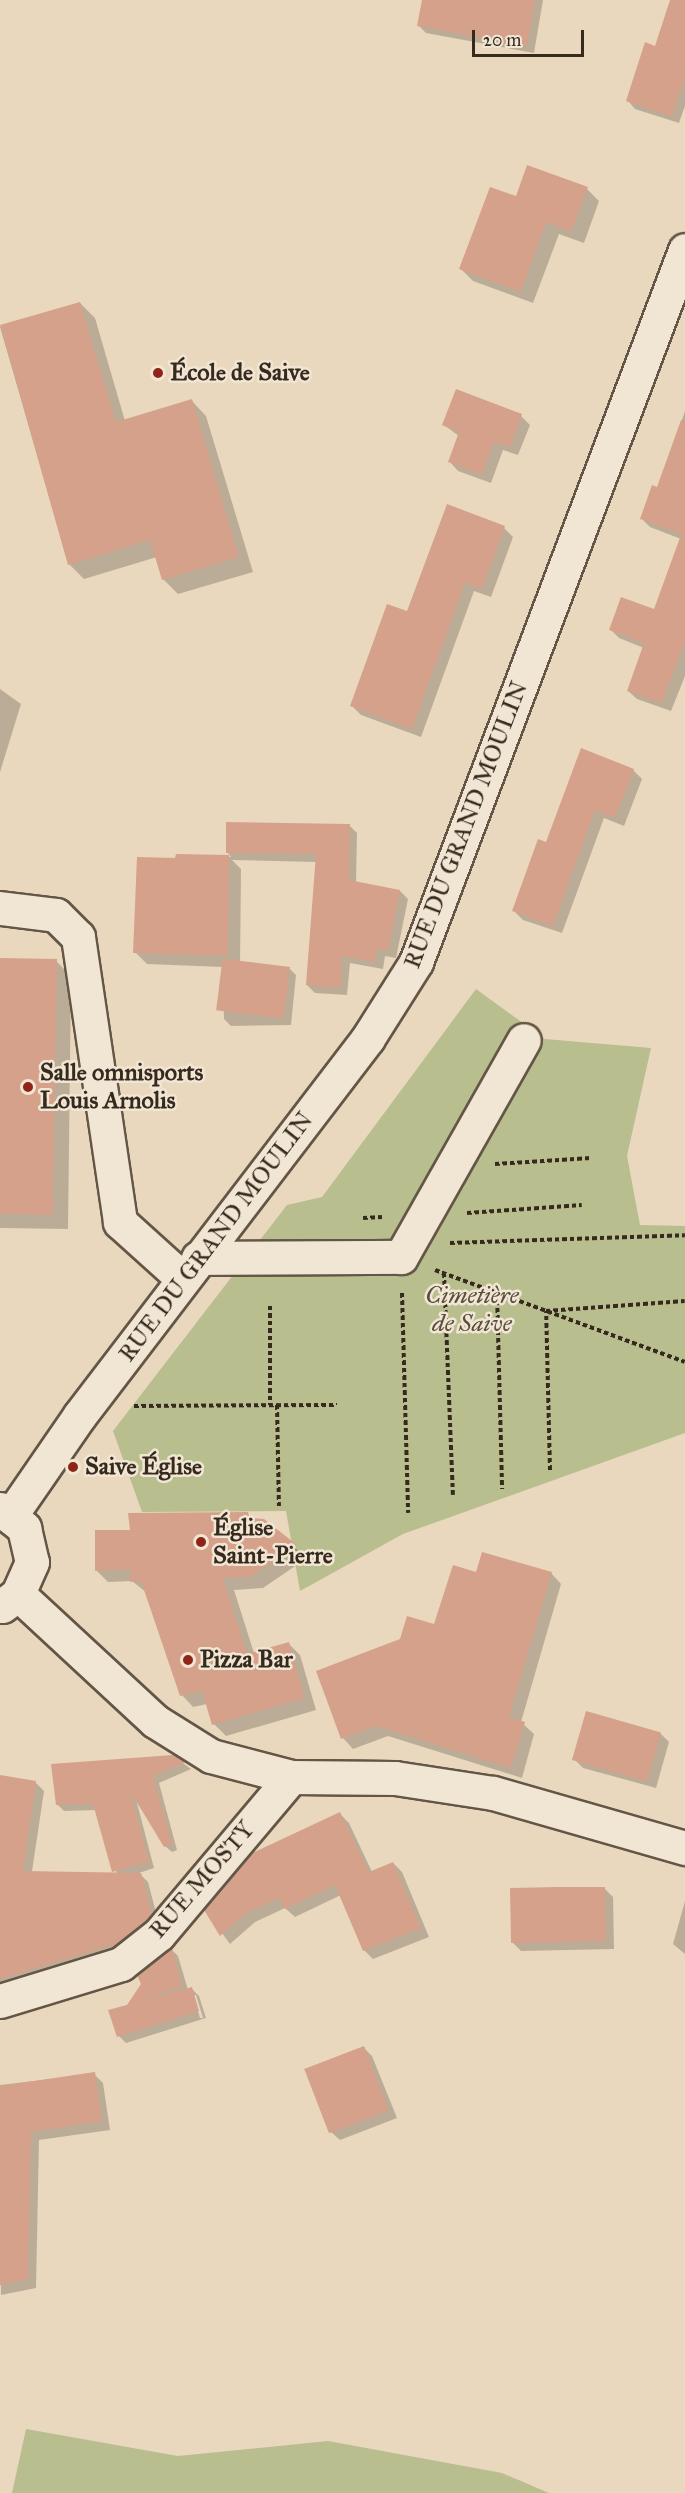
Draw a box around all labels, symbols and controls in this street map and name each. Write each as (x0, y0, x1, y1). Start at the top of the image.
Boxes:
scale bar (475, 18, 588, 56)
text: 20 m (483, 29, 521, 51)
place label: École de Saive (170, 359, 310, 387)
marker: École de Saive (151, 366, 165, 380)
street label: RUE DU GRAND MOULIN (398, 677, 534, 973)
place label: Salle omnisports Louis Arnolis (40, 1059, 203, 1115)
marker: Salle omnisports Louis Arnolis (21, 1080, 35, 1094)
street label: RUE DU GRAND MOULIN (113, 1107, 319, 1367)
park label: Cimetière de Saive (425, 1282, 519, 1338)
place label: Saive Église (85, 1453, 202, 1481)
marker: Saive Église (66, 1460, 80, 1474)
place label: Église Saint-Pierre (213, 1514, 333, 1570)
marker: Église Saint-Pierre (194, 1535, 208, 1549)
place label: Pizza Bar (200, 1646, 293, 1674)
marker: Pizza Bar (181, 1653, 195, 1667)
street label: RUE MOSTY (143, 1816, 261, 1944)

